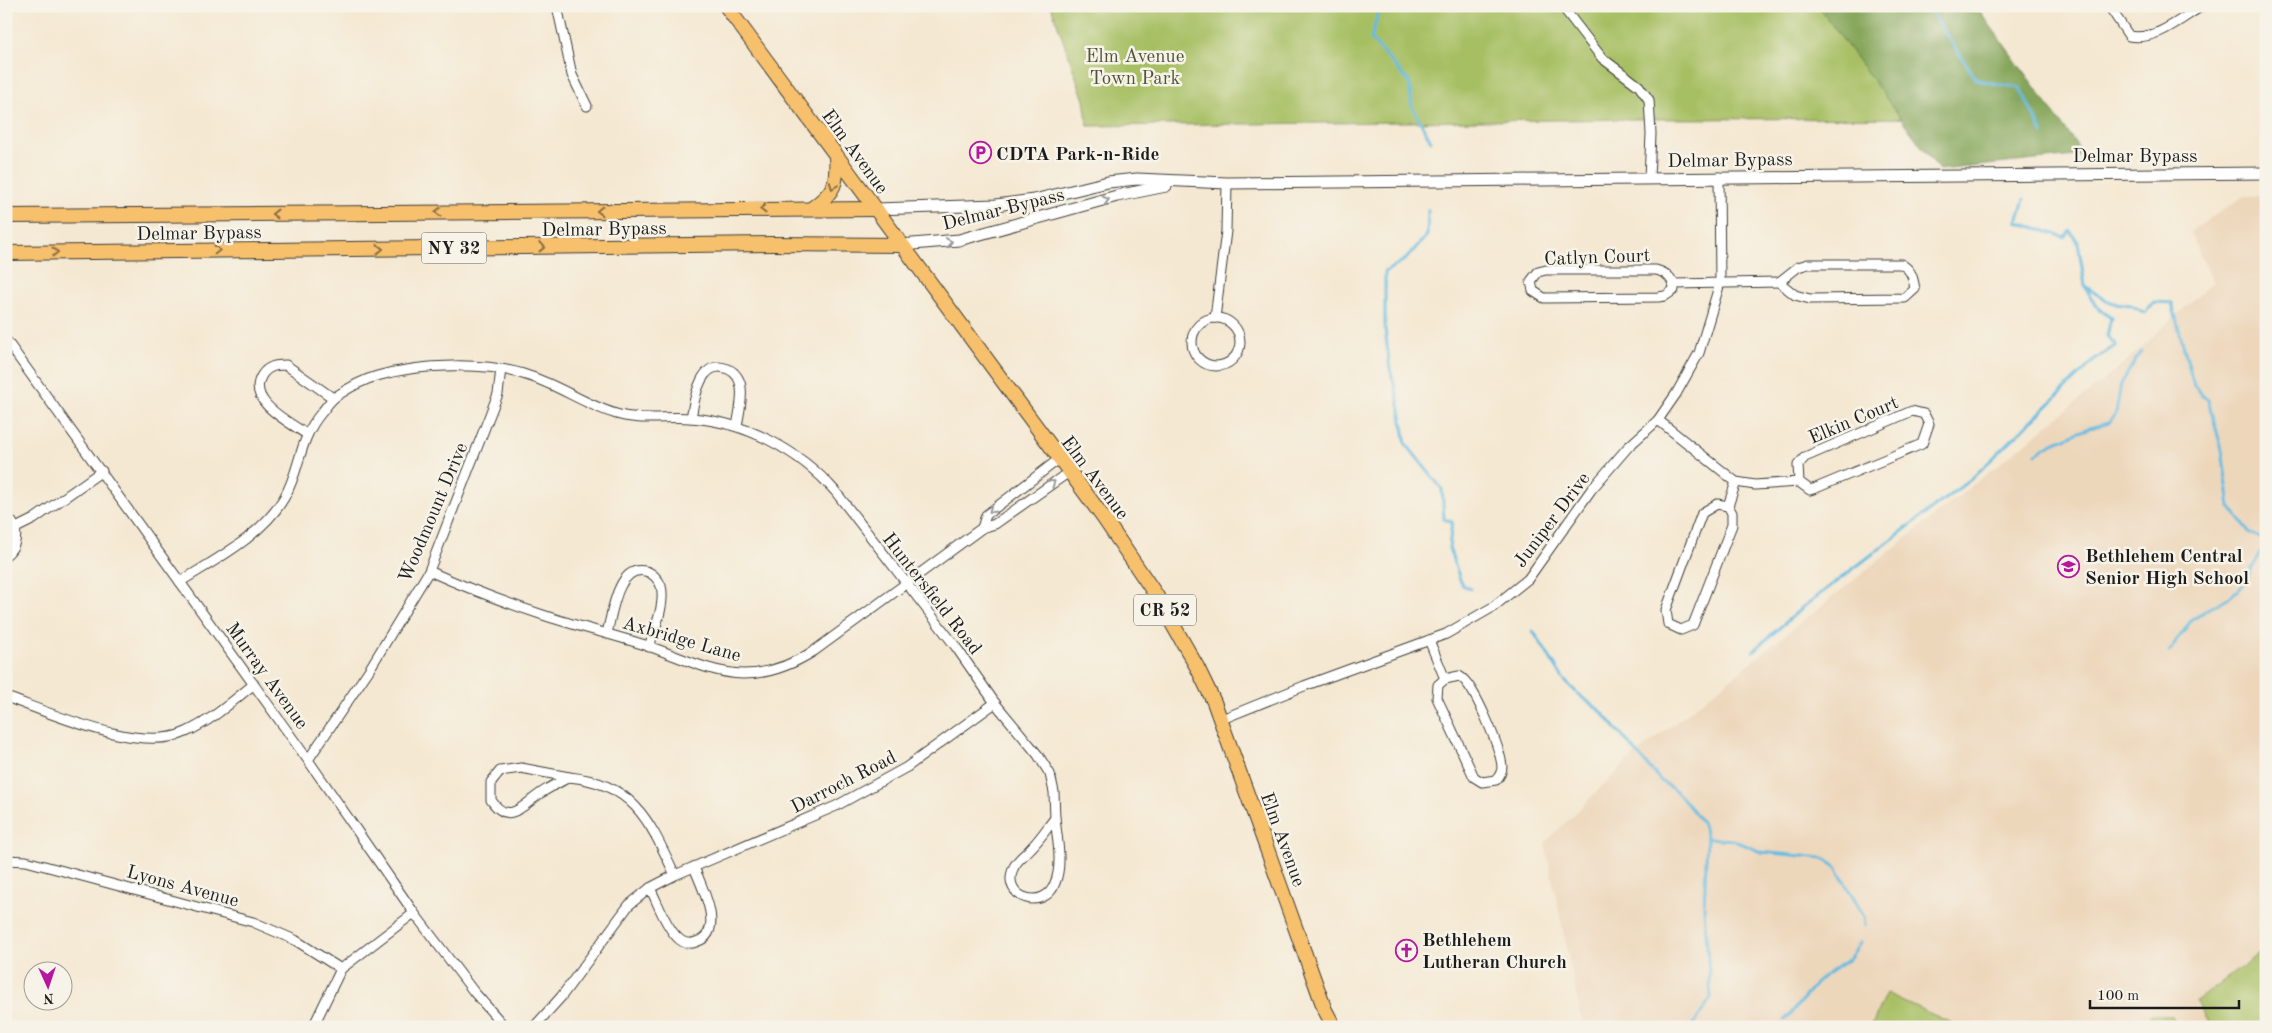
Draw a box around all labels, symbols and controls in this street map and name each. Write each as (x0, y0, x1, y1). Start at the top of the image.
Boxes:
park label: Elm Avenue Town Park (1086, 48, 1185, 89)
street label: Elm Avenue (817, 107, 891, 198)
parking icon: CDTA Park-n-Ride (968, 141, 992, 165)
place label: CDTA Park-n-Ride (996, 146, 1159, 165)
street label: Delmar Bypass (2072, 148, 2198, 167)
street label: Delmar Bypass (1667, 151, 1793, 172)
one-way arrow (829, 181, 839, 190)
street label: Delmar Bypass (941, 186, 1067, 235)
one-way arrow (1102, 195, 1110, 205)
one-way arrow (758, 204, 766, 214)
one-way arrow (596, 206, 604, 216)
one-way arrow (433, 207, 441, 217)
one-way arrow (271, 209, 278, 219)
street label: Delmar Bypass (541, 220, 667, 241)
street label: Delmar Bypass (136, 224, 262, 245)
road number: NY 32 (422, 232, 486, 264)
one-way arrow (946, 237, 954, 248)
one-way arrow (539, 242, 547, 252)
one-way arrow (376, 243, 384, 254)
one-way arrow (214, 245, 222, 255)
one-way arrow (52, 247, 59, 257)
street label: Catlyn Court (1544, 247, 1651, 270)
street label: Elkin Court (1806, 394, 1902, 449)
street label: Elm Avenue (1057, 433, 1131, 524)
street label: Woodmount Drive (396, 440, 472, 586)
street label: Juniper Drive (1511, 470, 1595, 571)
one-way arrow (1047, 480, 1056, 489)
one-way arrow (989, 505, 998, 514)
street label: Huntersfield Road (878, 530, 984, 659)
place label: Bethlehem Central Senior High School (2085, 548, 2249, 589)
school or university icon: Bethlehem Central Senior High School (2057, 554, 2081, 578)
road number: CR 52 (1134, 594, 1196, 626)
street label: Axbridge Lane (620, 614, 743, 666)
street label: Murray Avenue (221, 620, 311, 733)
street label: Darroch Road (788, 749, 900, 818)
street label: Elm Avenue (1256, 790, 1308, 890)
street label: Lyons Avenue (124, 863, 241, 912)
place label: Bethlehem Lutheran Church (1422, 932, 1567, 973)
church icon: Bethlehem Lutheran Church (1394, 938, 1418, 962)
north arrow (22, 960, 72, 1010)
scale bar (2090, 978, 2238, 1010)
text: 100 m (2097, 989, 2139, 1004)
text: N (43, 991, 54, 1005)

